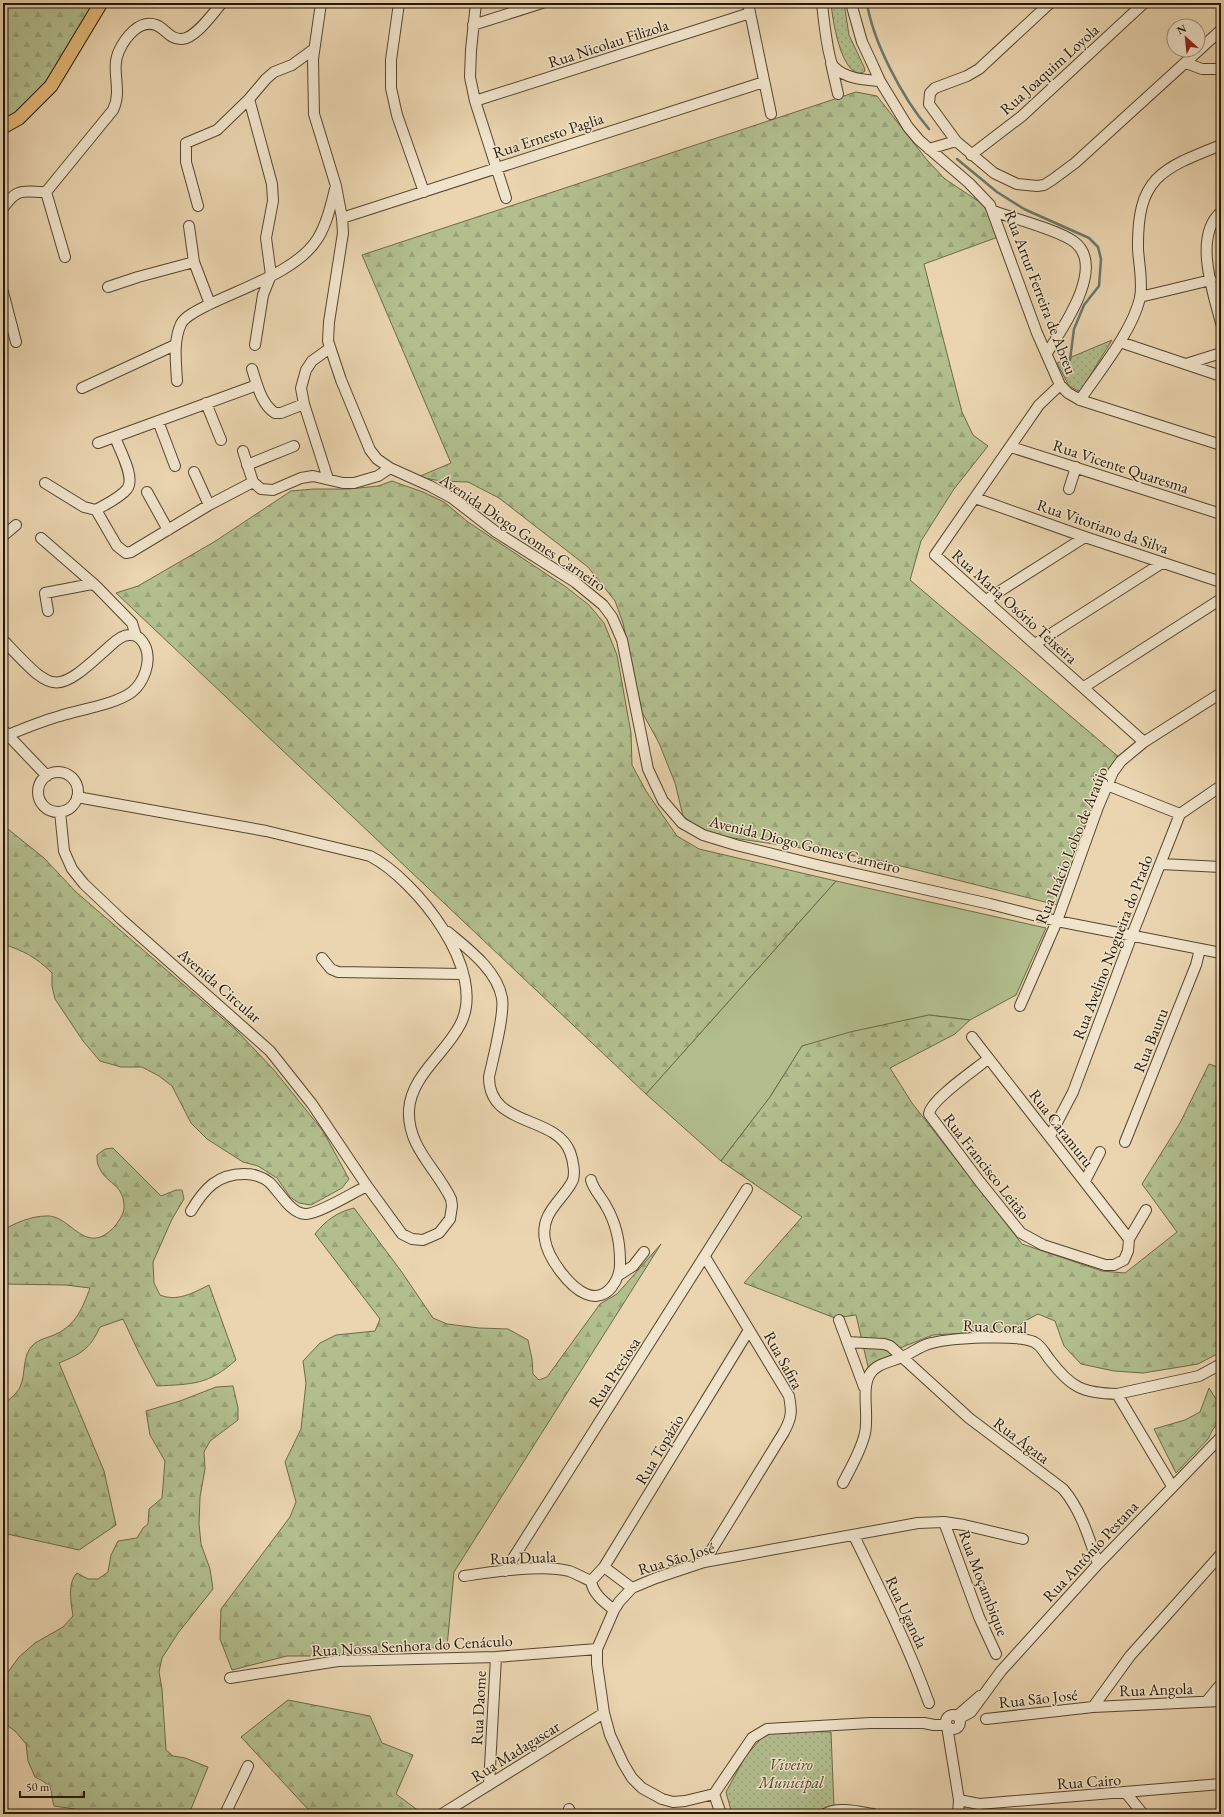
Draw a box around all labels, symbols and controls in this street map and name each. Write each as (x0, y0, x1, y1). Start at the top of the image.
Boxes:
street label: Rua Nicolau Filizola (545, 14, 672, 73)
north arrow (1166, 18, 1206, 58)
street label: Rua Joaquim Loyola (995, 19, 1104, 120)
text: N (1174, 21, 1189, 37)
street label: Rua Ernesto Paglia (490, 107, 607, 163)
street label: Rua Artur Ferreira de Abreu (999, 207, 1082, 378)
street label: Rua Vicente Quaresma (1050, 435, 1192, 499)
street label: Avenida Diogo Gomes Carneiro (435, 468, 610, 596)
street label: Rua Vitoriano da Silva (1034, 494, 1172, 559)
street label: Rua Maria Osório Teixeira (947, 544, 1082, 669)
street label: Rua Inácio Lobo de Araújo (1030, 763, 1113, 927)
street label: Avenida Diogo Gomes Carneiro (706, 810, 903, 878)
street label: Rua Avelino Nogueira do Prado (1067, 852, 1157, 1043)
street label: Avenida Circular (173, 943, 266, 1028)
street label: Rua Bauru (1128, 1004, 1173, 1075)
street label: Rua Caramuru (1025, 1085, 1099, 1172)
street label: Rua Francisco Leitão (938, 1109, 1035, 1224)
street label: Rua Coral (962, 1315, 1028, 1338)
street label: Rua Safira (759, 1327, 808, 1394)
street label: Rua Preciosa (584, 1333, 645, 1411)
street label: Rua Topázio (630, 1410, 689, 1488)
street label: Rua Ágata (989, 1412, 1055, 1469)
street label: Rua Antônio Pestana (1038, 1496, 1143, 1606)
street label: Rua Moçambique (954, 1527, 1013, 1639)
street label: Rua São José (635, 1537, 717, 1580)
street label: Rua Duala (489, 1546, 557, 1569)
street label: Rua Uganda (881, 1573, 933, 1652)
street label: Rua Nossa Senhora do Cenáculo (311, 1630, 513, 1661)
street label: Rua Daome (466, 1670, 491, 1746)
street label: Rua Angola (1119, 1678, 1194, 1701)
street label: Rua São José (998, 1684, 1079, 1713)
street label: Rua Madagascar (467, 1715, 564, 1787)
park label: Viveiro Municipal (757, 1754, 824, 1793)
street label: Rua Cairo (1056, 1769, 1122, 1794)
scale bar (20, 1773, 84, 1799)
text: 50 m (26, 1779, 50, 1795)

